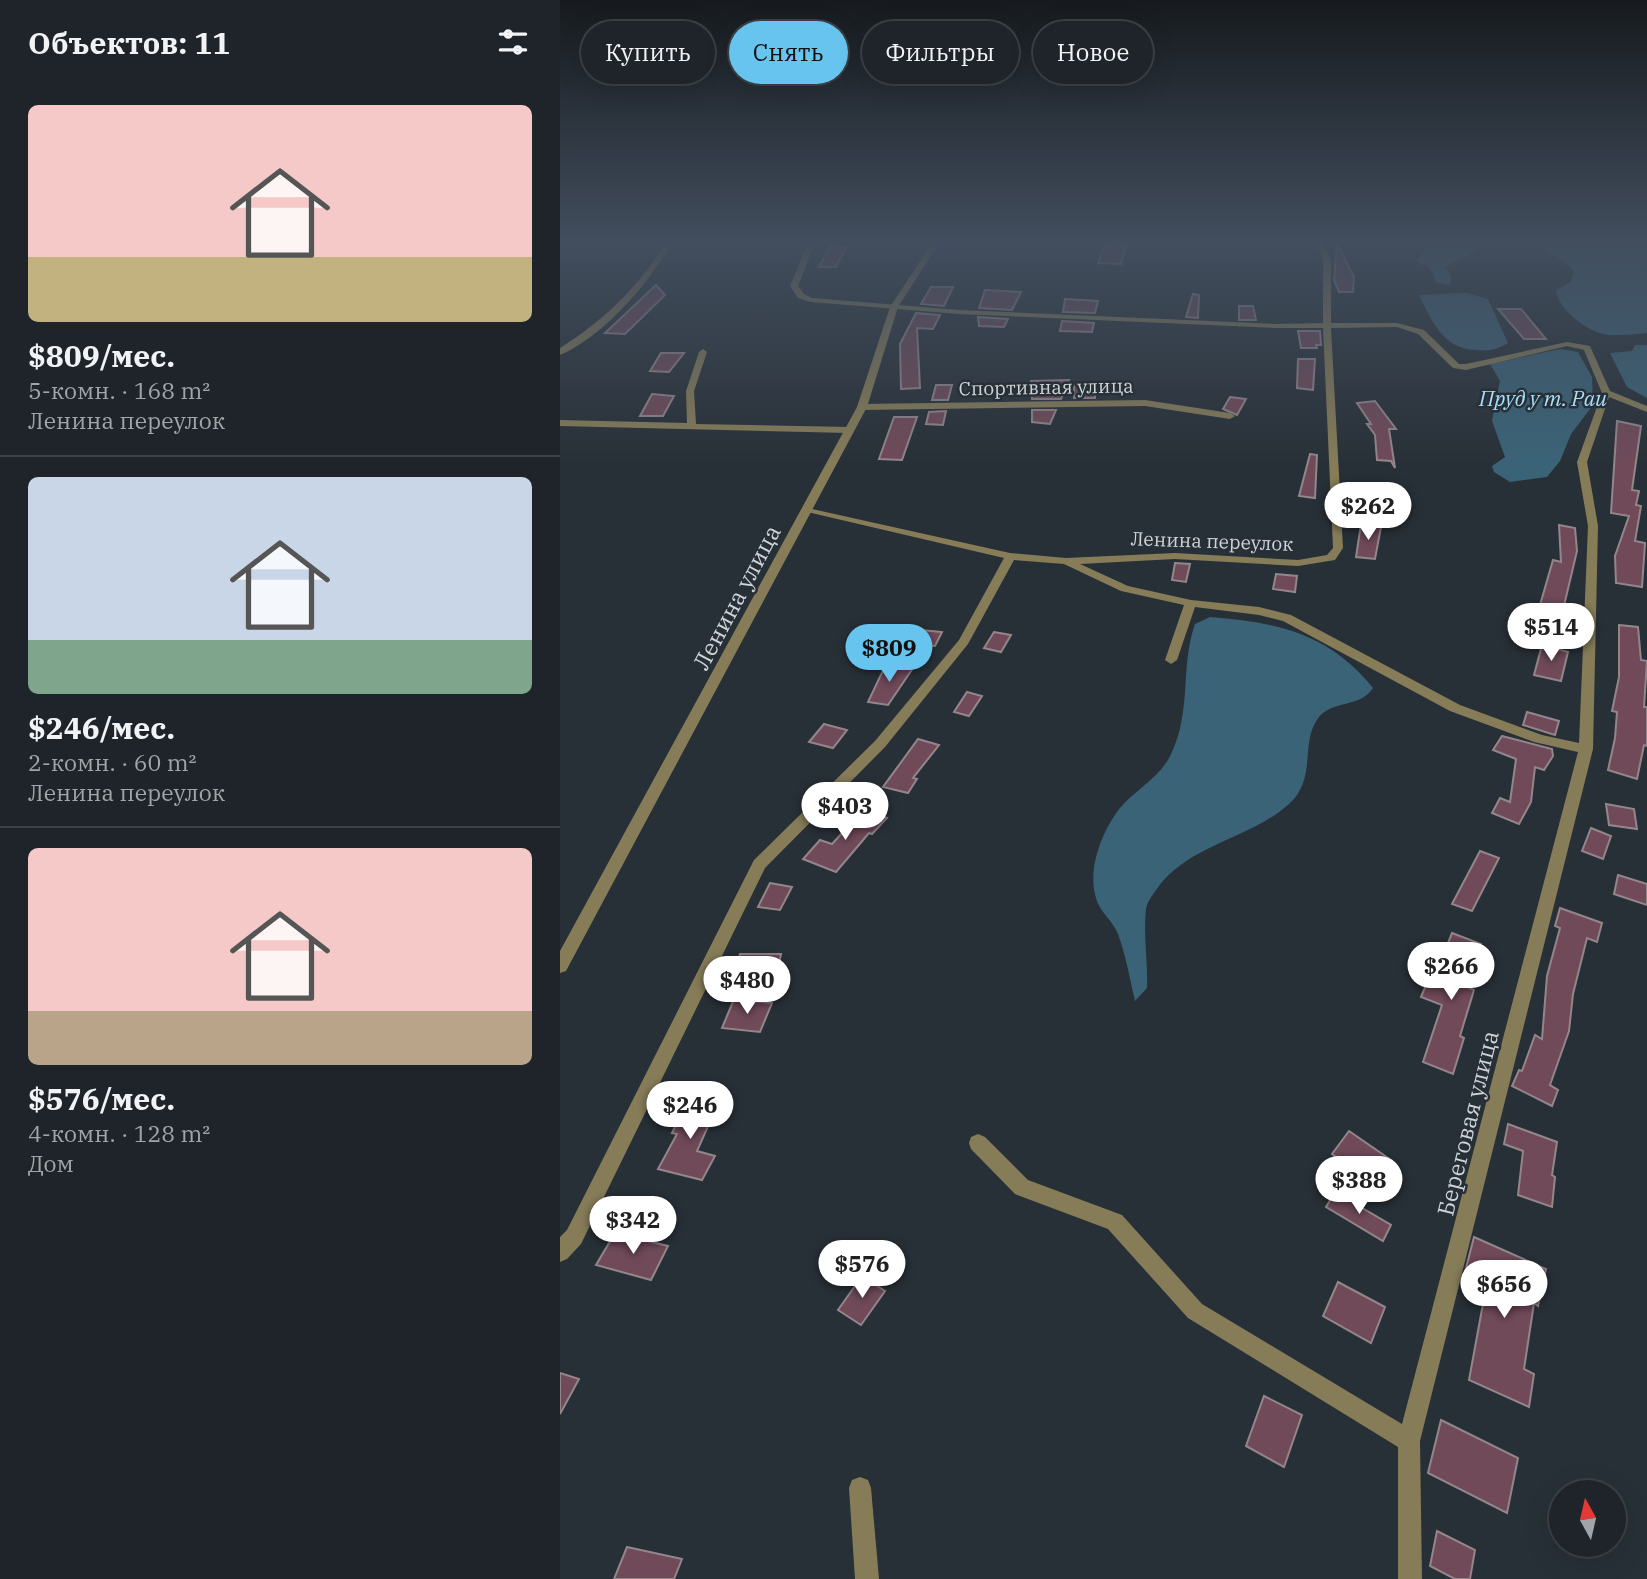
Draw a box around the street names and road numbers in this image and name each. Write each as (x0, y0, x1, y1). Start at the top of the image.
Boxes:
street label: Спортивная улица (958, 373, 1134, 401)
street label: Ленина улица (685, 520, 787, 674)
street label: Ленина переулок (1130, 526, 1294, 556)
street label: Береговая улица (1429, 1027, 1505, 1219)

